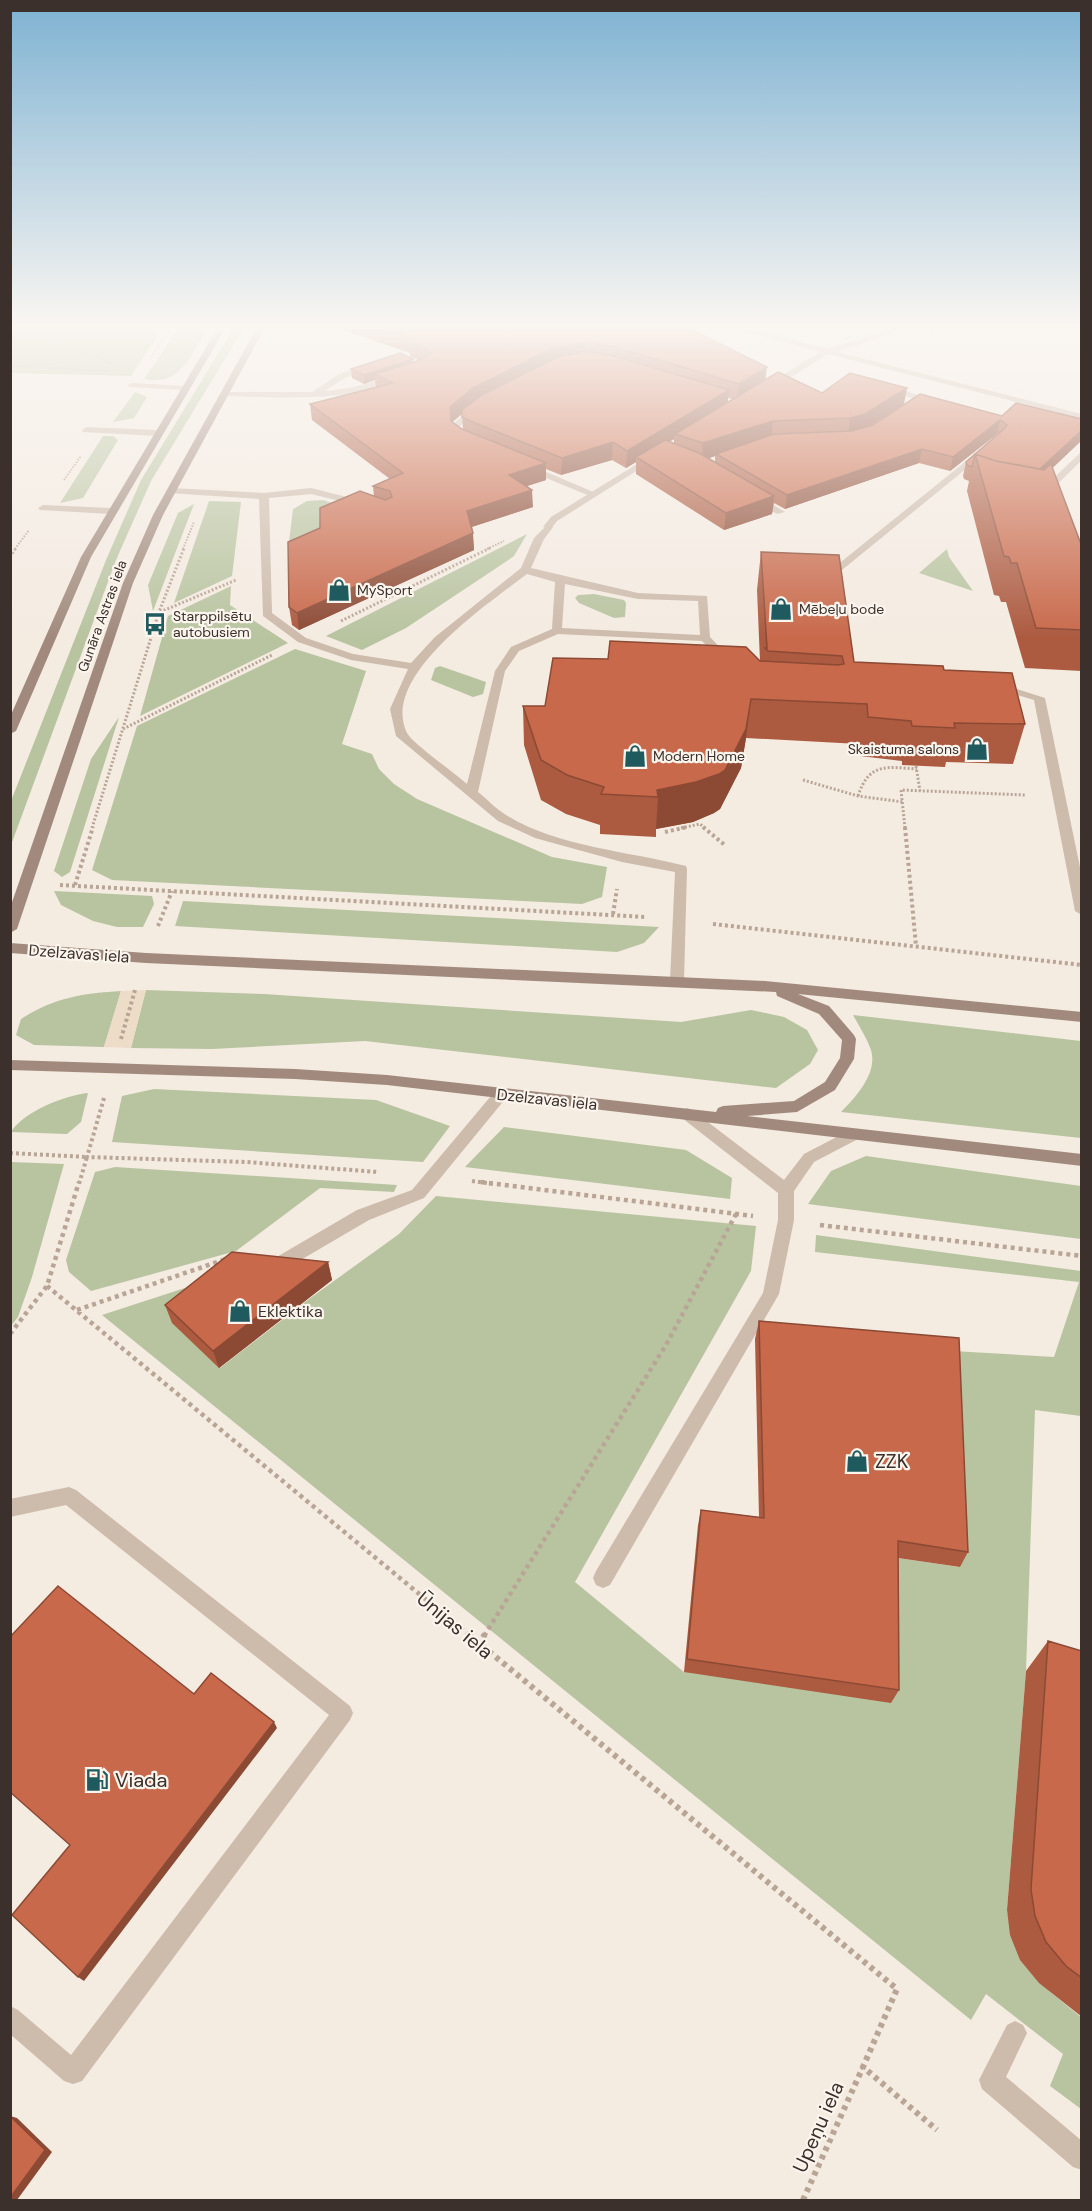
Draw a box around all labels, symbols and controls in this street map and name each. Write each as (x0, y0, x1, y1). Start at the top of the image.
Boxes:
street label: Gunāra Astras iela (73, 558, 131, 674)
shop icon: MySport (326, 577, 352, 603)
place label: MySport (357, 581, 412, 599)
shop icon: Mēbeļu bode (768, 596, 794, 622)
place label: Mēbeļu bode (799, 600, 884, 618)
place label: Starppilsētu autobusiem (173, 607, 252, 641)
bus stop icon: Starppilsētu autobusiem (142, 611, 168, 637)
shop icon: Skaistuma salons (964, 736, 990, 762)
place label: Skaistuma salons (848, 740, 959, 758)
shop icon: Modern Home (622, 743, 648, 769)
place label: Modern Home (653, 747, 745, 765)
street label: Dzelzavas iela (28, 940, 130, 967)
street label: Dzelzavas iela (496, 1084, 598, 1115)
shop icon: Eklektika (227, 1298, 253, 1324)
place label: Eklektika (258, 1301, 323, 1322)
shop icon: ZZK (844, 1448, 870, 1474)
place label: ZZK (875, 1448, 909, 1474)
street label: Ūnijas iela (411, 1585, 499, 1665)
fuel station icon: Viada (84, 1767, 110, 1793)
place label: Viada (115, 1767, 167, 1793)
street label: Upeņu iela (786, 2078, 850, 2176)

